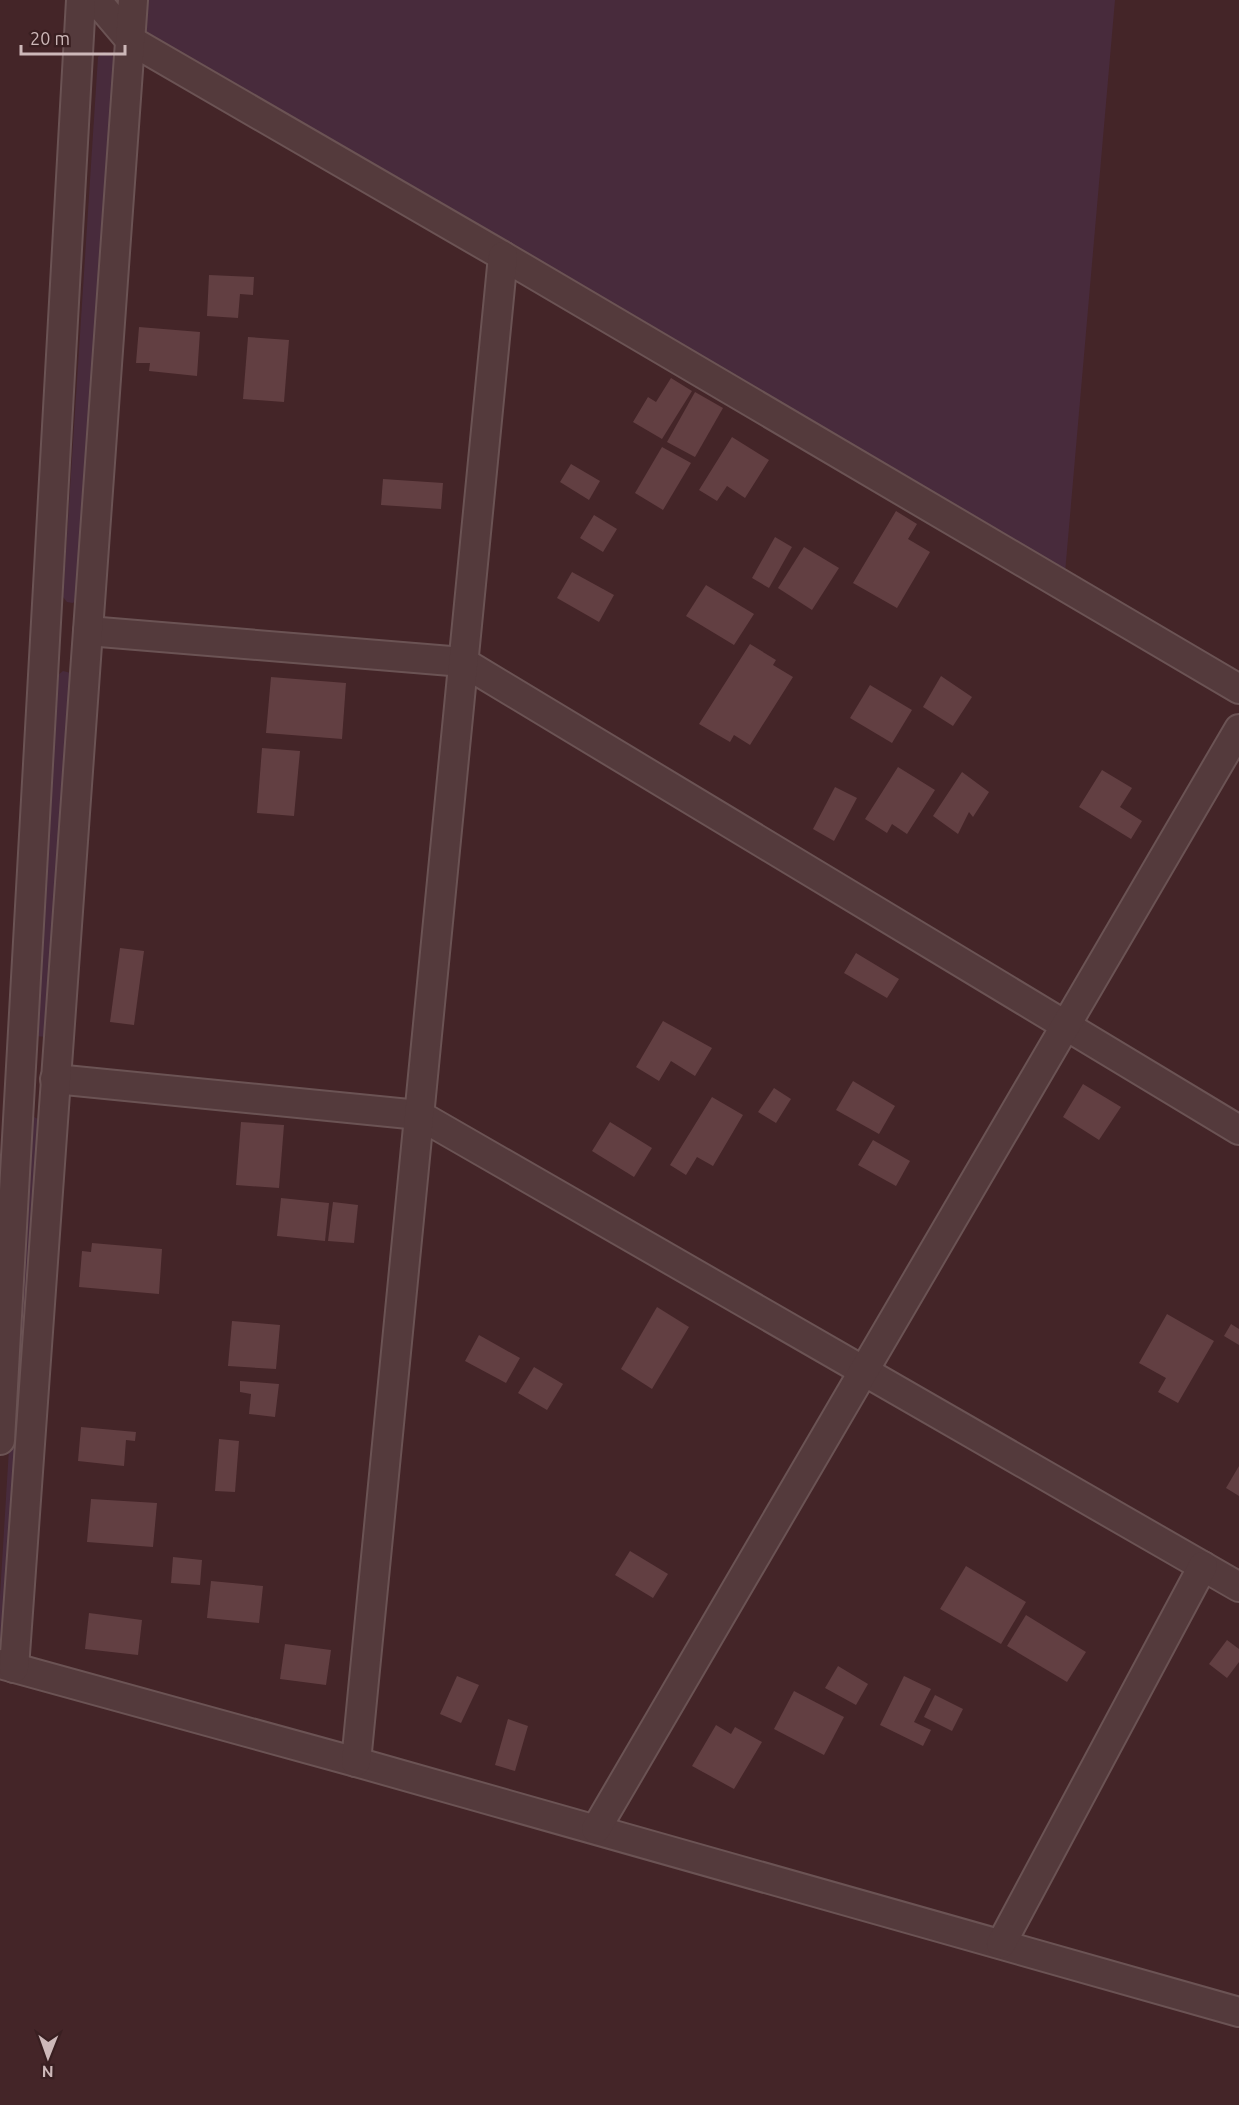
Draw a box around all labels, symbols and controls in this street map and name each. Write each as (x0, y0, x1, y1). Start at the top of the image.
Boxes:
scale bar (21, 18, 124, 56)
text: 20 m (30, 28, 70, 48)
north arrow (18, 2027, 78, 2087)
text: N (42, 2063, 54, 2081)

